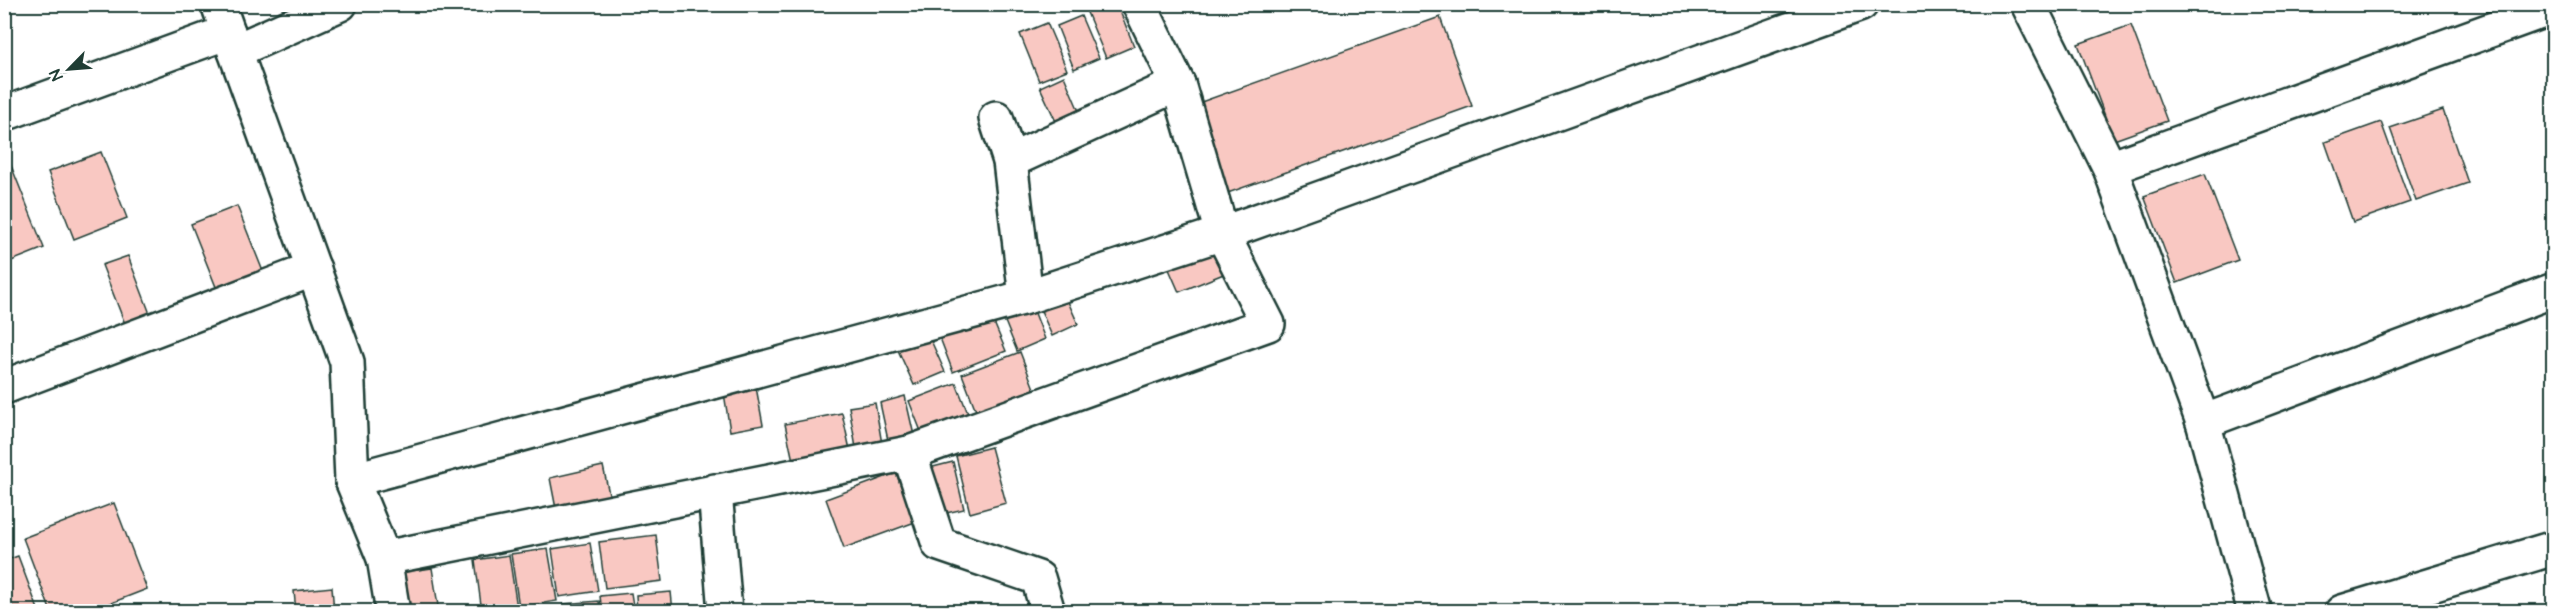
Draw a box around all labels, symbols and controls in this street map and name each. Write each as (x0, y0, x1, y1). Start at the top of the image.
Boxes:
north arrow (39, 39, 99, 99)
text: N (44, 66, 68, 84)

